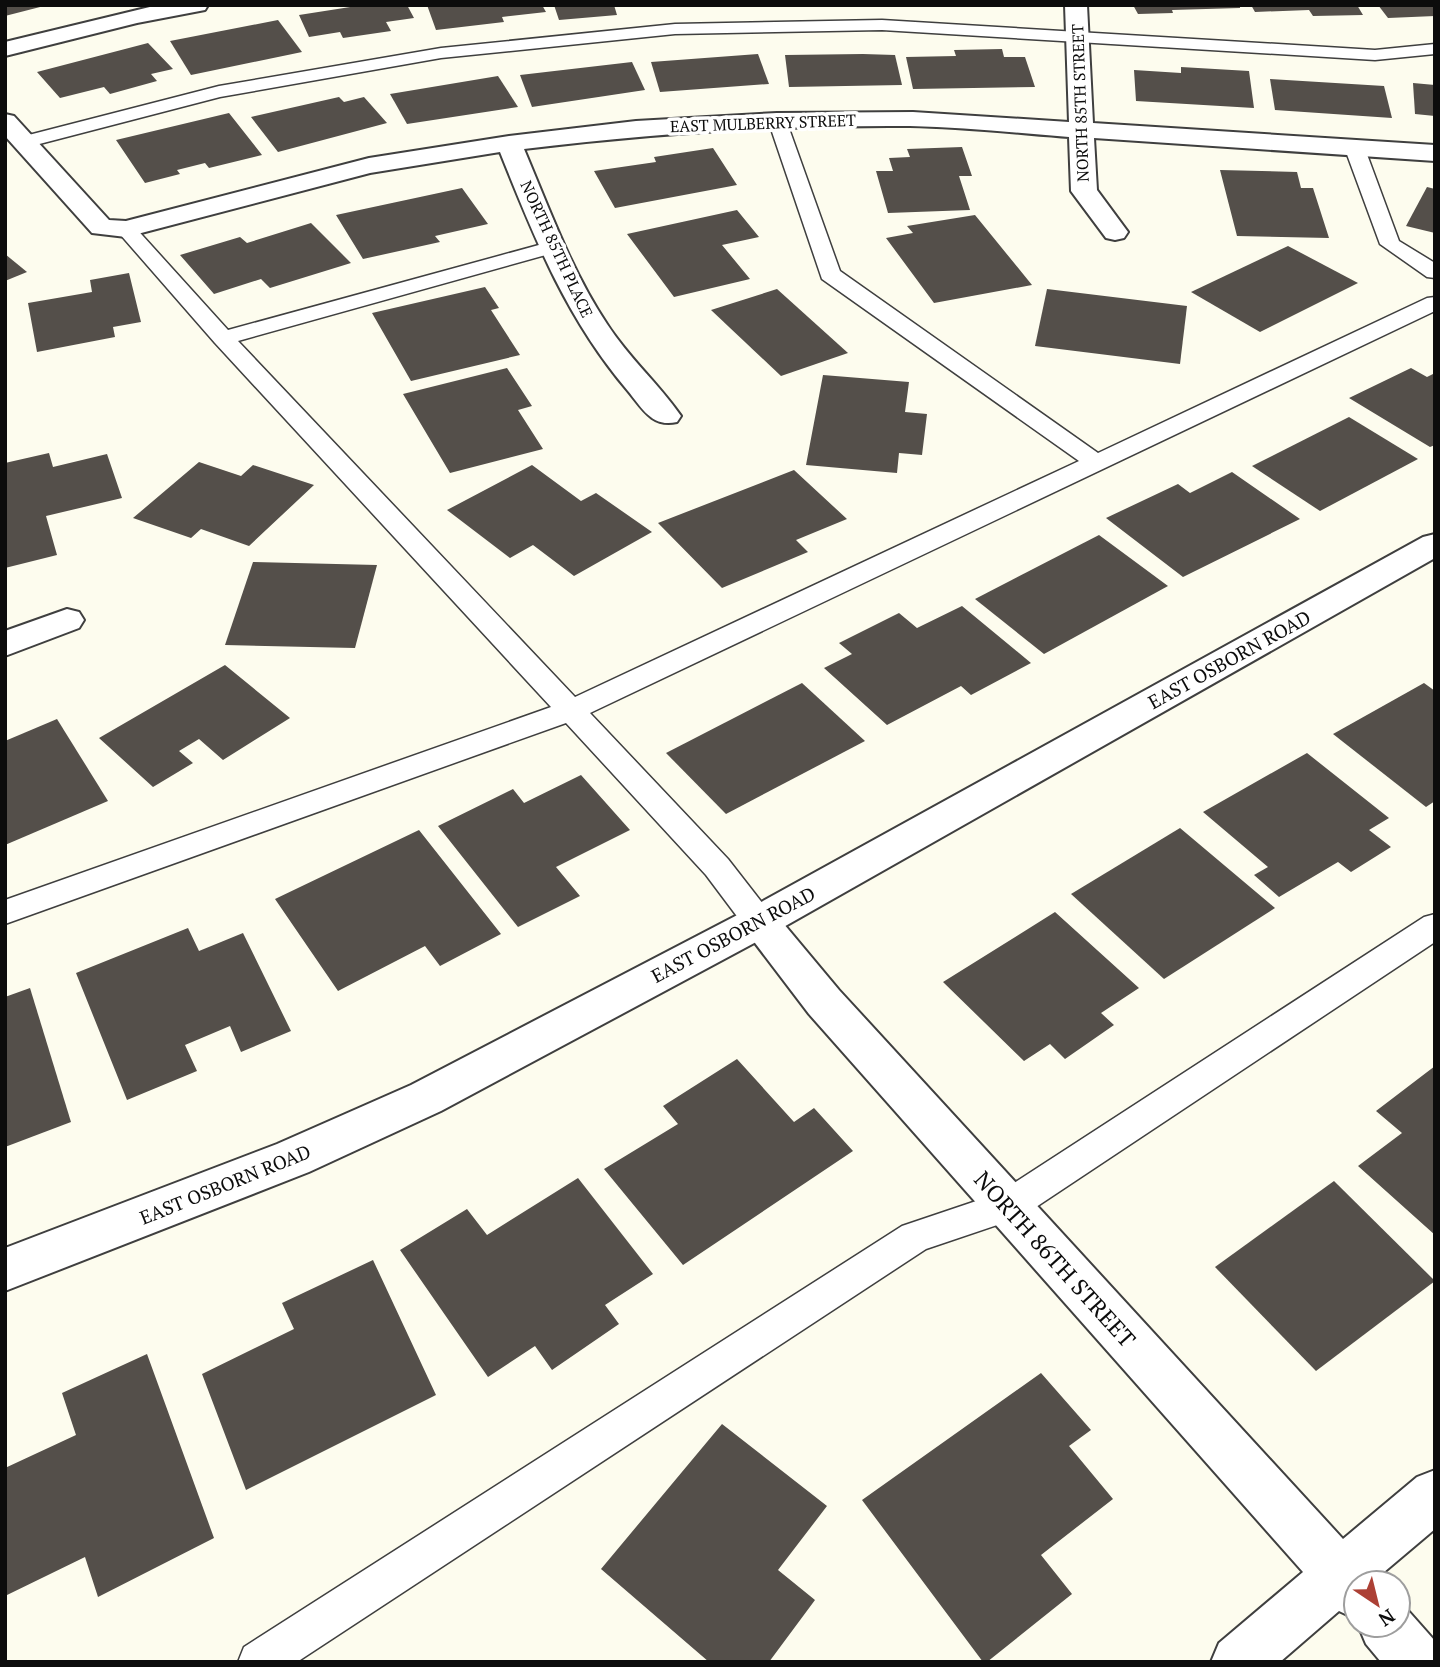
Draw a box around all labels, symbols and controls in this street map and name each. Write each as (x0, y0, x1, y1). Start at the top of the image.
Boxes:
street label: NORTH 85TH STREET (1066, 24, 1094, 182)
street label: EAST MULBERRY STREET (670, 109, 856, 137)
street label: NORTH 85TH PLACE (516, 177, 598, 321)
street label: EAST OSBORN ROAD (1143, 604, 1315, 714)
street label: EAST OSBORN ROAD (647, 880, 819, 988)
street label: EAST OSBORN ROAD (136, 1138, 314, 1230)
street label: NORTH 86TH STREET (967, 1164, 1143, 1354)
north arrow (1342, 1569, 1412, 1639)
text: N (1373, 1604, 1400, 1633)

